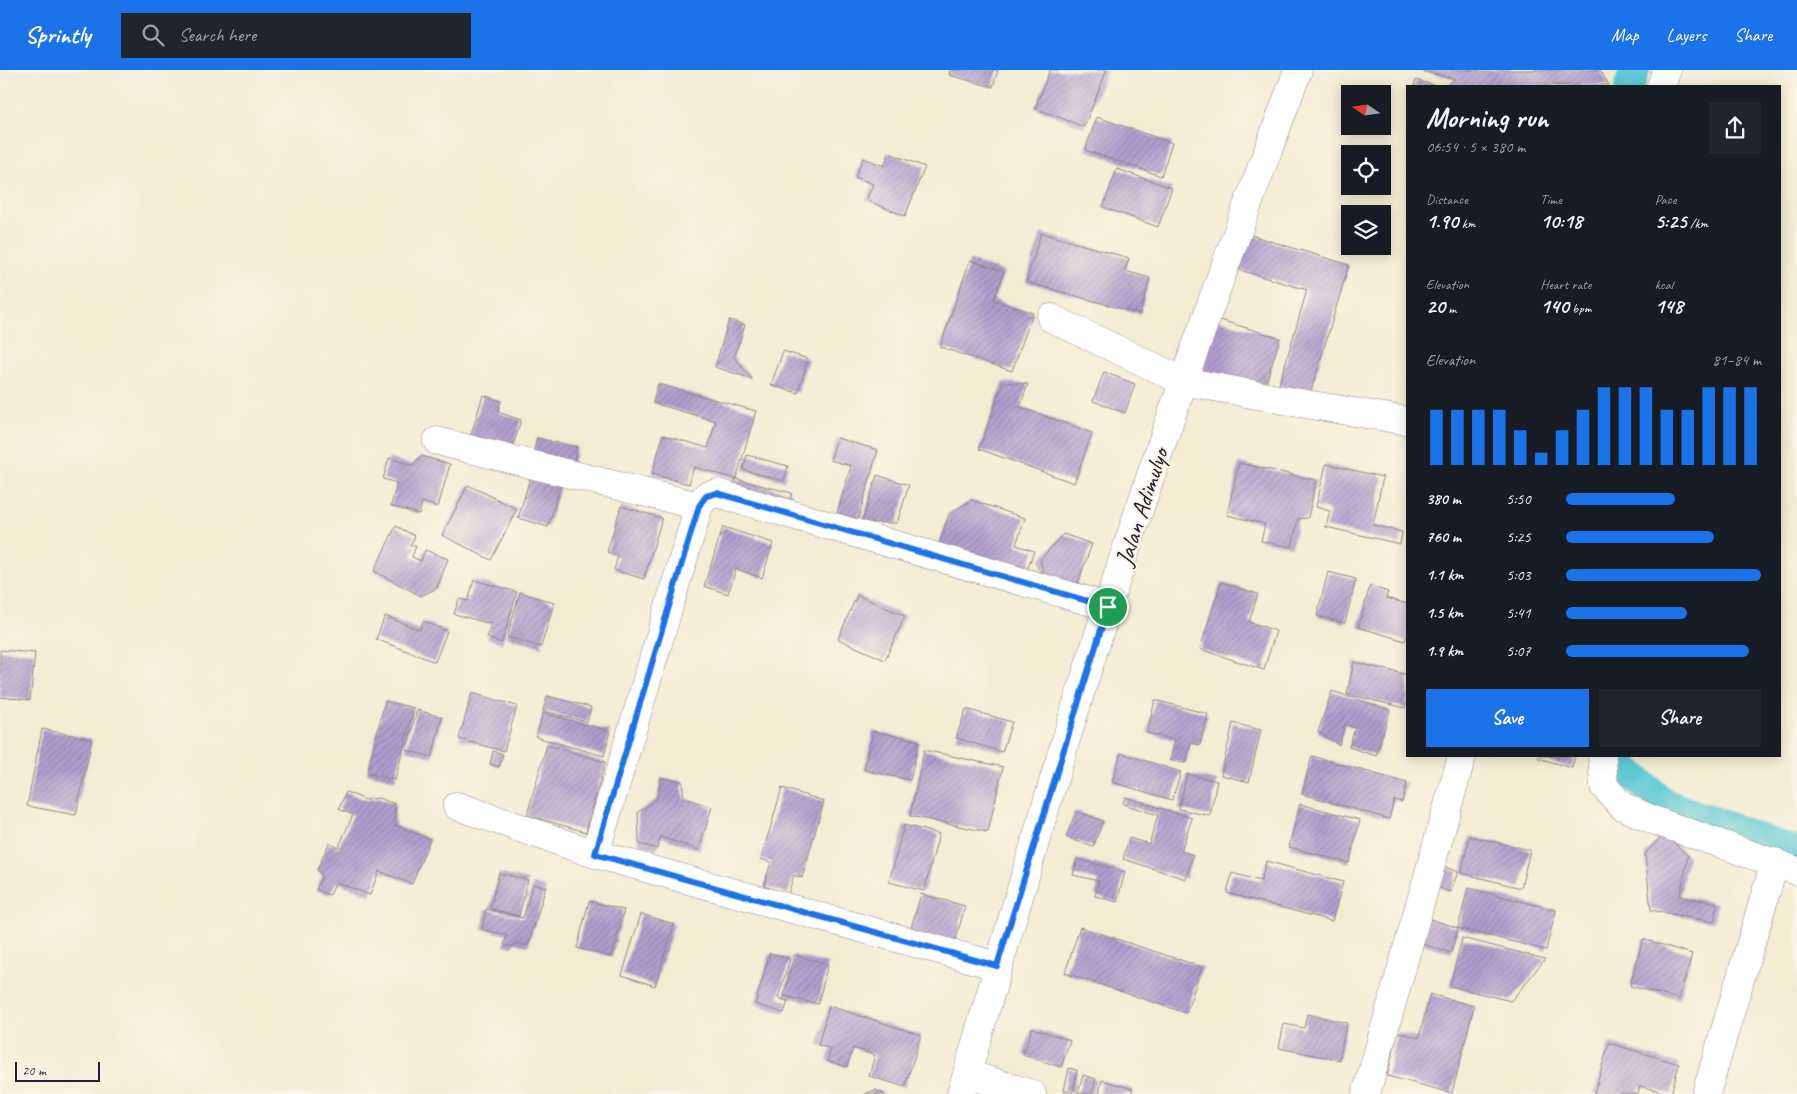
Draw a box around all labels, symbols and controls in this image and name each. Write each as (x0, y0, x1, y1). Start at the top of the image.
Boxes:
search box (121, 13, 471, 58)
text: Sprintly (25, 20, 91, 50)
icon: search (139, 21, 167, 49)
text: Search here (179, 23, 256, 47)
text: Map (1611, 24, 1639, 46)
text: Layers (1667, 24, 1706, 46)
text: Share (1734, 24, 1772, 46)
north arrow (1341, 85, 1391, 135)
map controls (1341, 85, 1391, 255)
text: Morning run (1426, 100, 1548, 135)
button: share (1709, 102, 1761, 154)
text: 06:54 · 5 × 380 m (1426, 137, 1525, 157)
button: locate (1341, 145, 1391, 195)
text: Distance (1426, 191, 1468, 208)
text: Time (1540, 191, 1562, 208)
text: Pace (1655, 191, 1676, 208)
button: layers (1341, 205, 1391, 255)
text: 1.90 (1426, 208, 1458, 234)
text: 10:18 (1540, 208, 1582, 234)
text: 5:25 (1655, 208, 1687, 234)
text: km (1458, 215, 1475, 232)
text: /km (1687, 215, 1708, 232)
text: Elevation (1426, 276, 1469, 293)
text: Heart rate (1540, 276, 1591, 293)
text: kcal (1655, 276, 1673, 293)
text: 20 (1426, 293, 1445, 319)
text: 140 (1540, 293, 1569, 319)
text: 148 (1655, 293, 1683, 319)
text: m (1445, 300, 1456, 317)
text: bpm (1569, 300, 1591, 317)
text: Elevation (1426, 350, 1475, 370)
text: 81–84 m (1712, 350, 1761, 370)
street label: Jalan Adimulyo (1108, 441, 1177, 571)
text: 380 m (1426, 489, 1461, 509)
text: 5:50 (1506, 489, 1531, 509)
text: 760 m (1426, 527, 1461, 547)
text: 5:25 (1506, 527, 1531, 547)
text: 1.1 km (1426, 565, 1463, 585)
text: 5:03 (1506, 565, 1531, 585)
pin (1087, 586, 1129, 628)
icon: arrive (1094, 593, 1122, 621)
text: 1.5 km (1426, 603, 1463, 623)
text: 5:41 (1506, 603, 1531, 623)
text: 1.9 km (1426, 641, 1463, 661)
text: 5:07 (1506, 641, 1531, 661)
button: Save (1426, 689, 1589, 747)
button: Share (1599, 689, 1761, 747)
scale bar (15, 1059, 100, 1082)
text: 20 m (22, 1062, 46, 1079)

